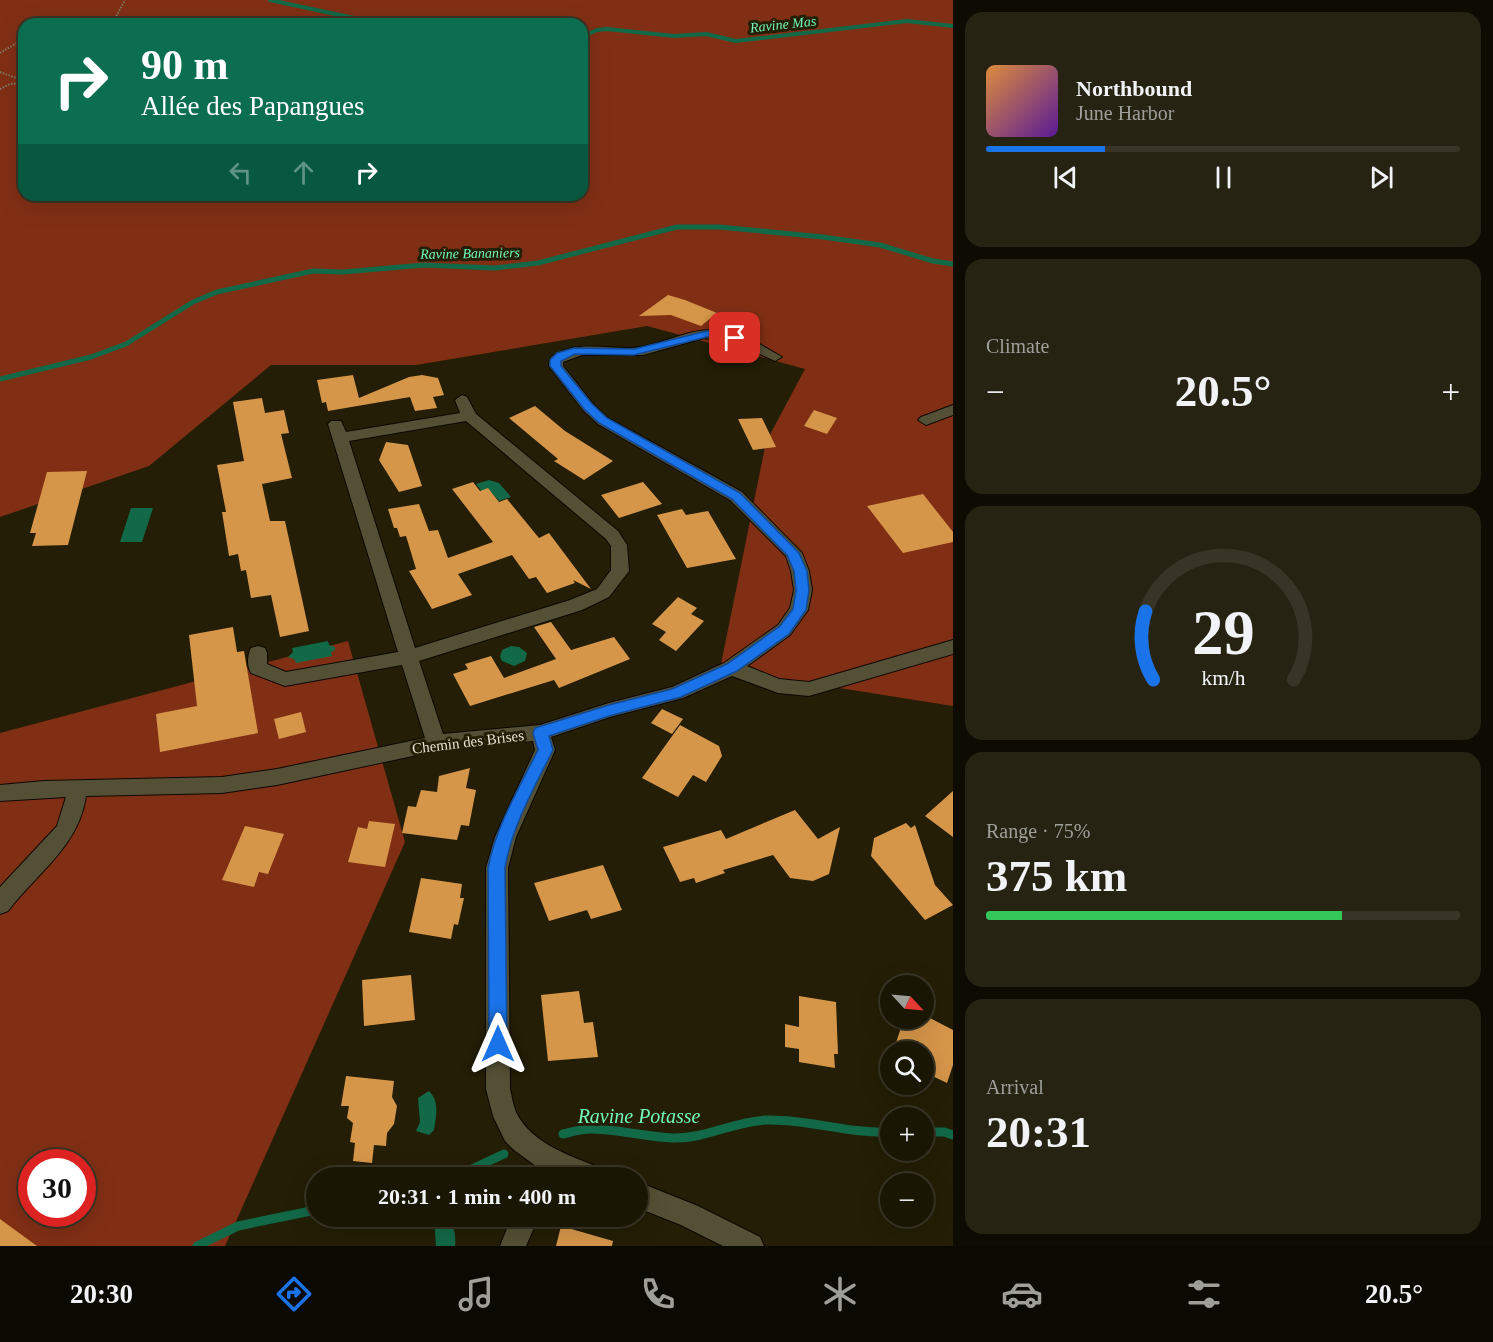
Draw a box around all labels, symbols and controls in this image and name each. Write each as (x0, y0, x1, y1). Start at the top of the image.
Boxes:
water label: Ravine Mas (748, 14, 817, 36)
icon: right (42, 42, 120, 120)
text: 90 m (141, 42, 229, 88)
text: Northbound (1076, 76, 1192, 101)
text: Allée des Papangues (141, 91, 364, 121)
text: June Harbor (1076, 102, 1174, 124)
icon: left (224, 156, 257, 189)
icon: ahead (287, 156, 320, 189)
icon: right (350, 156, 383, 189)
icon: previous (1049, 161, 1082, 194)
icon: pause (1207, 161, 1240, 194)
icon: next (1365, 161, 1398, 194)
water label: Ravine Bananiers (419, 245, 521, 262)
pin (709, 312, 760, 363)
icon: arrive (718, 321, 751, 354)
text: Climate (986, 335, 1049, 357)
text: 20.5° (1175, 366, 1271, 416)
text: − (986, 374, 1005, 410)
text: + (1441, 374, 1460, 410)
text: 29 (1192, 598, 1254, 667)
text: km/h (1201, 666, 1245, 690)
street label: Chemin des Brises (411, 727, 525, 757)
text: Range · 75% (986, 820, 1090, 842)
text: 375 km (986, 851, 1127, 901)
north arrow (880, 975, 934, 1029)
map controls (880, 975, 934, 1227)
position arrow (466, 1012, 530, 1076)
button: search (880, 1041, 934, 1095)
text: Arrival (986, 1076, 1044, 1098)
water label: Ravine Potasse (577, 1105, 700, 1127)
button: + (880, 1107, 934, 1161)
text: 20:31 (986, 1107, 1091, 1157)
speed limit sign: 30 (18, 1149, 96, 1227)
button: − (880, 1173, 934, 1227)
text: 20:31 · 1 min · 400 m (378, 1184, 576, 1209)
icon: directions (273, 1273, 315, 1315)
icon: music (455, 1273, 497, 1315)
icon: phone (637, 1273, 679, 1315)
icon: climate (819, 1273, 861, 1315)
icon: car (1001, 1273, 1043, 1315)
icon: filters (1183, 1273, 1225, 1315)
text: 20:30 (70, 1279, 133, 1309)
text: 20.5° (1365, 1279, 1423, 1309)

